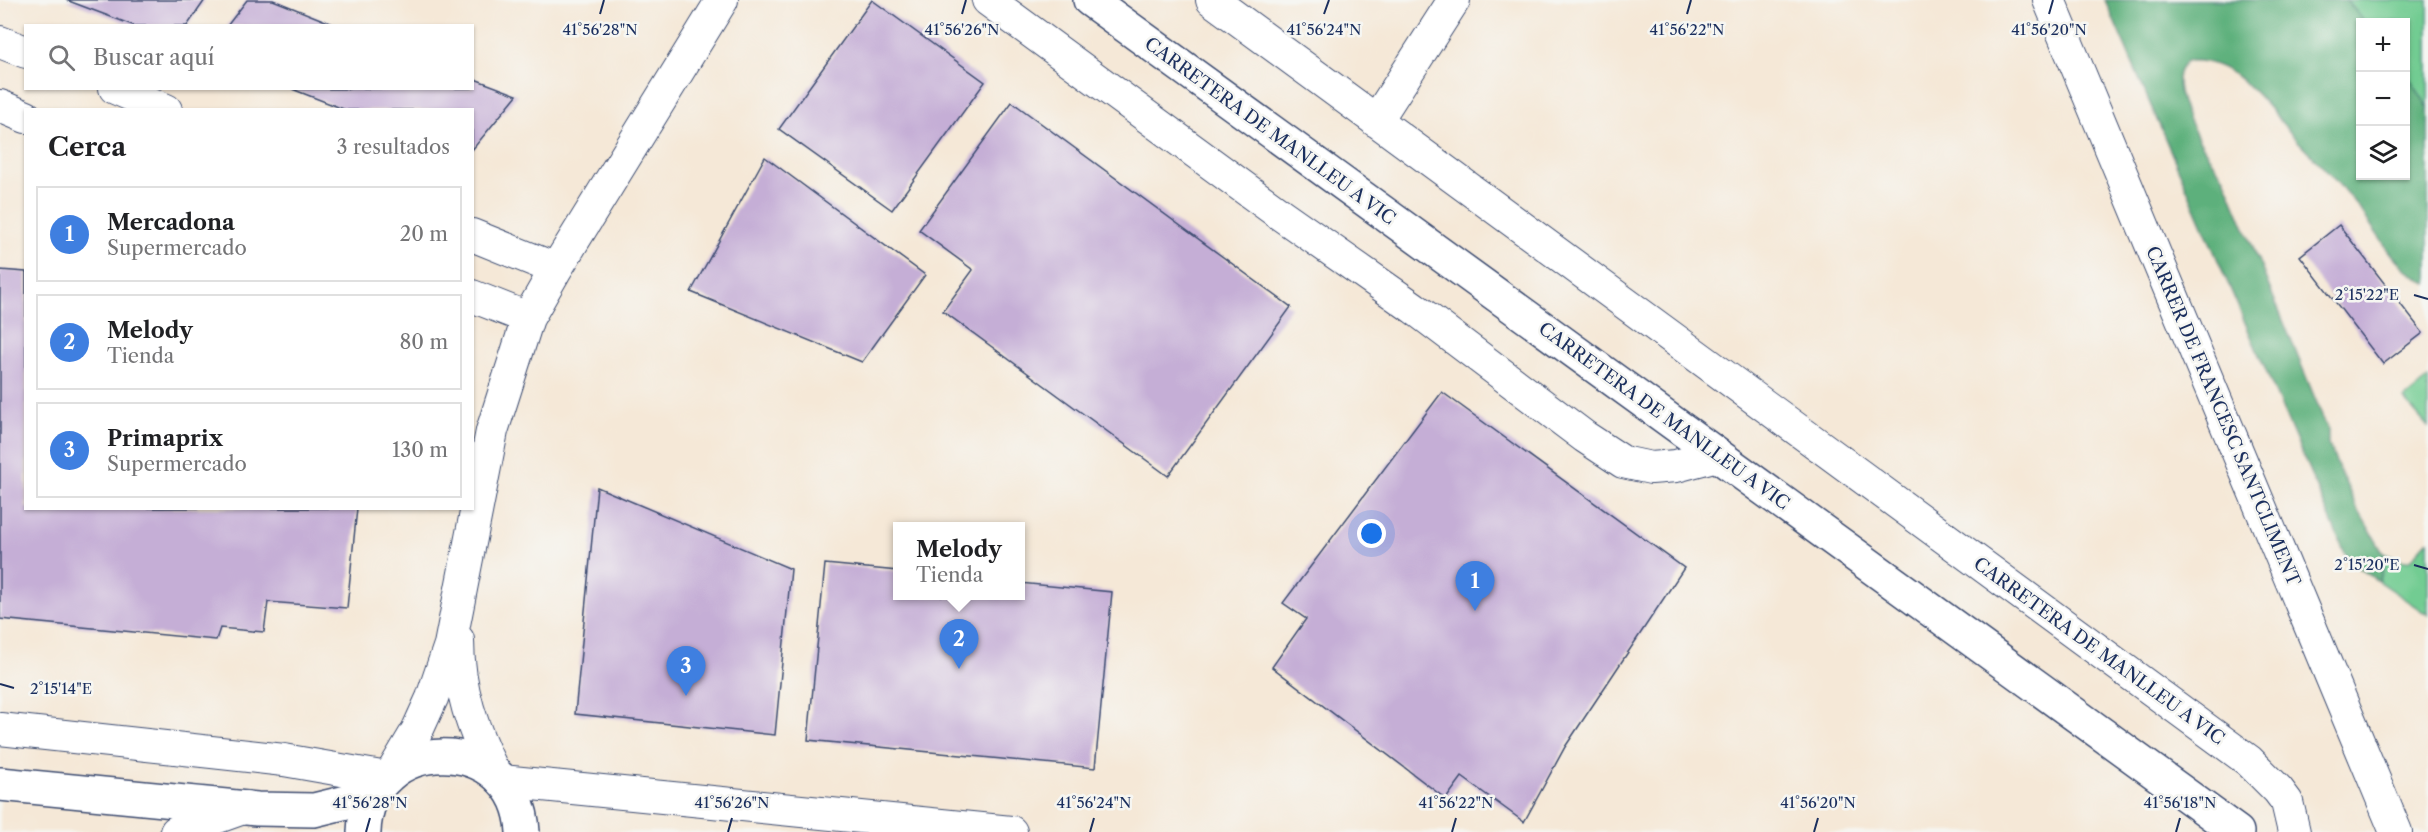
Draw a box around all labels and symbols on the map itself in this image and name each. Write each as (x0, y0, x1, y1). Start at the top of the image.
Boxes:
text: 41°56'28"N (562, 20, 638, 39)
text: 41°56'26"N (925, 20, 999, 39)
text: 41°56'24"N (1287, 20, 1361, 39)
text: 41°56'22"N (1650, 20, 1724, 39)
text: 41°56'20"N (2011, 20, 2087, 39)
street label: CARRETERA DE MANLLEU A VIC (1140, 33, 1400, 229)
street label: CARRER DE FRANCESC SANTCLIMENT (2141, 243, 2305, 590)
text: 2°15'22"E (2335, 285, 2399, 304)
street label: CARRETERA DE MANLLEU A VIC (1534, 318, 1794, 514)
your location (1357, 519, 1386, 548)
street label: CARRETERA DE MANLLEU A VIC (1969, 553, 2229, 749)
text: 2°15'20"E (2334, 555, 2400, 574)
pin: 1 (1456, 562, 1494, 611)
pin: 2 (940, 620, 978, 669)
pin: 3 (666, 646, 706, 696)
text: 2°15'14"E (30, 679, 92, 698)
text: 41°56'28"N (332, 793, 408, 812)
text: 41°56'26"N (695, 793, 769, 812)
text: 41°56'24"N (1057, 793, 1131, 812)
text: 41°56'22"N (1419, 793, 1493, 812)
text: 41°56'20"N (1780, 793, 1856, 812)
text: 41°56'18"N (2144, 793, 2216, 812)

